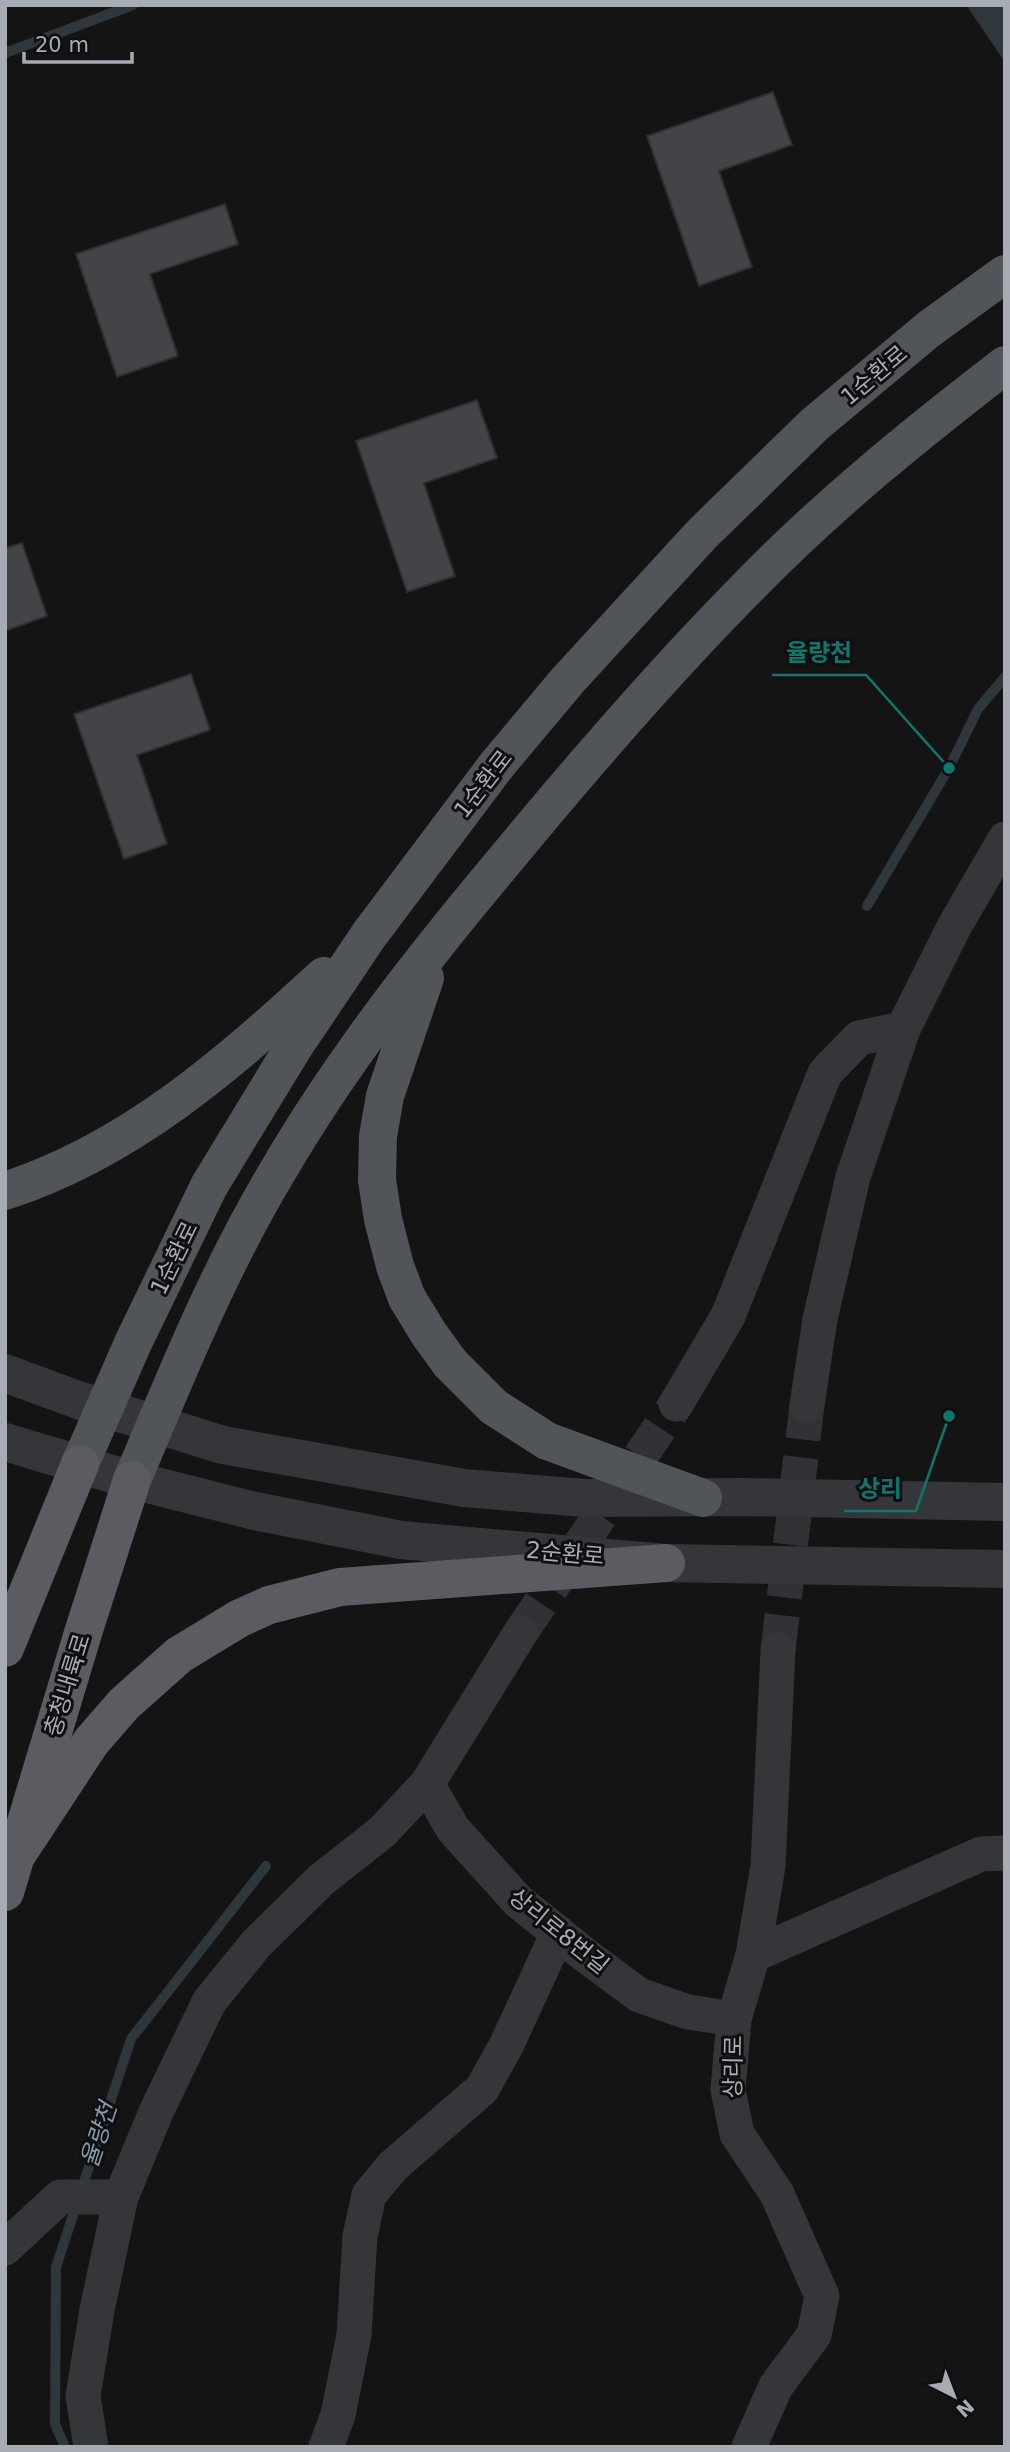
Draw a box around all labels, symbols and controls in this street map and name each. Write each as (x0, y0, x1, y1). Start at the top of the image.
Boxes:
scale bar (24, 21, 133, 65)
text: 20 m (35, 33, 89, 57)
street label: 1순환로 (836, 340, 912, 410)
callout: 율량천 (772, 630, 866, 675)
text: 율량천 (786, 639, 852, 667)
street label: 1순환로 (449, 745, 517, 823)
street label: 1순환로 (145, 1217, 203, 1299)
callout: 상리 (844, 1466, 916, 1511)
text: 상리 (858, 1475, 902, 1503)
street label: 2순환로 (525, 1537, 605, 1569)
street label: 충청내륙로 (39, 1631, 95, 1739)
street label: 상리로8번길 (504, 1883, 614, 1979)
street label: 상리로 (719, 2035, 747, 2099)
water label: 율량천 (75, 2096, 123, 2171)
north arrow (919, 2361, 989, 2431)
text: N (952, 2395, 979, 2422)

